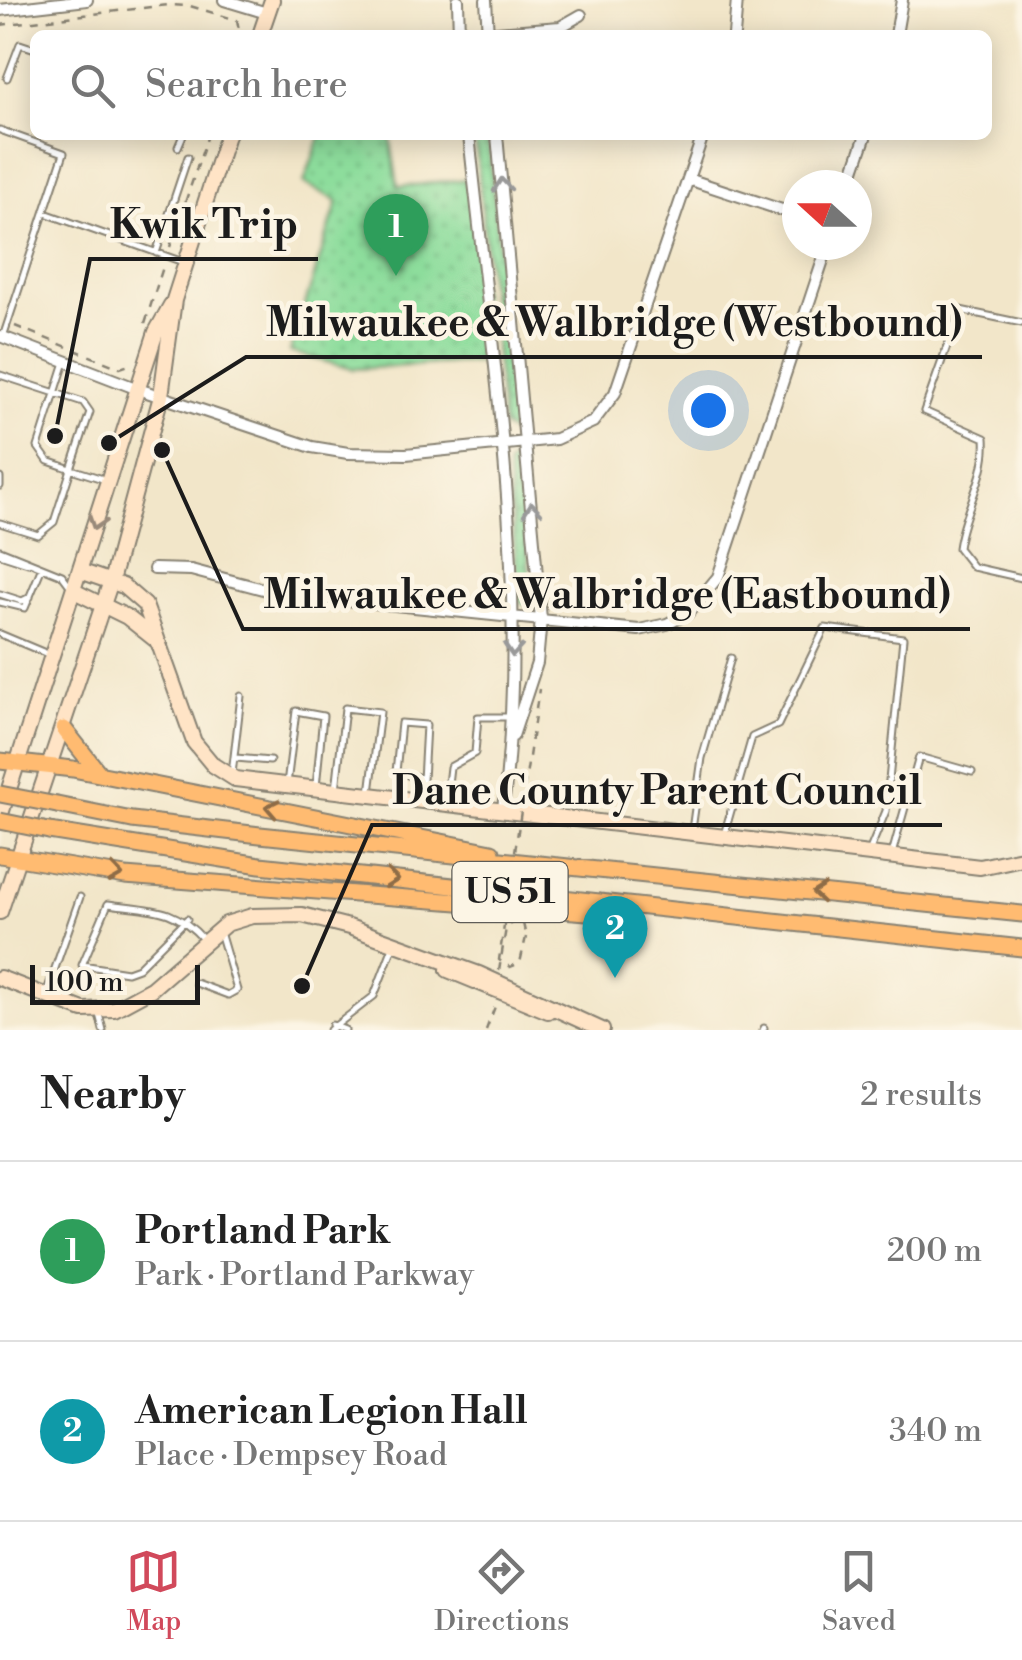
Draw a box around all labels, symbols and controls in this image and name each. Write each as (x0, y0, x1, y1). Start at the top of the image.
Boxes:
search box (30, 30, 992, 140)
icon: search (65, 58, 120, 113)
text: Search here (145, 62, 348, 109)
north arrow (782, 170, 872, 260)
one-way arrow (491, 177, 513, 193)
callout: Kwik Trip (90, 189, 318, 259)
pin: 1 (364, 194, 428, 276)
text: Kwik Trip (110, 201, 298, 251)
callout: Milwaukee & Walbridge (Westbound) (246, 287, 982, 357)
text: Milwaukee & Walbridge (Westbound) (266, 299, 962, 349)
your location (683, 385, 734, 436)
one-way arrow (522, 501, 543, 517)
one-way arrow (87, 514, 107, 531)
callout: Milwaukee & Walbridge (Eastbound) (243, 559, 970, 629)
text: Milwaukee & Walbridge (Eastbound) (263, 571, 951, 621)
one-way arrow (503, 643, 524, 659)
callout: Dane County Parent Council (372, 755, 942, 825)
text: Dane County Parent Council (392, 767, 922, 817)
one-way arrow (264, 798, 280, 819)
one-way arrow (107, 862, 124, 883)
road number: US 51 (452, 862, 568, 922)
one-way arrow (384, 868, 400, 889)
one-way arrow (811, 883, 827, 905)
pin: 2 (582, 896, 648, 978)
scale bar (30, 960, 200, 1004)
text: 100 m (45, 965, 124, 1000)
text: Nearby (40, 1069, 185, 1122)
text: 2 results (860, 1075, 982, 1115)
text: Portland Park (135, 1208, 390, 1255)
text: 1 (65, 1231, 80, 1271)
text: 200 m (887, 1231, 982, 1271)
text: Park · Portland Parkway (135, 1255, 474, 1295)
text: American Legion Hall (135, 1388, 527, 1435)
text: 2 (62, 1411, 83, 1451)
text: 340 m (889, 1411, 982, 1451)
text: Place · Dempsey Road (135, 1435, 447, 1475)
tab: Map (126, 1544, 181, 1639)
tab: Directions (434, 1544, 569, 1639)
tab: Saved (822, 1544, 896, 1639)

